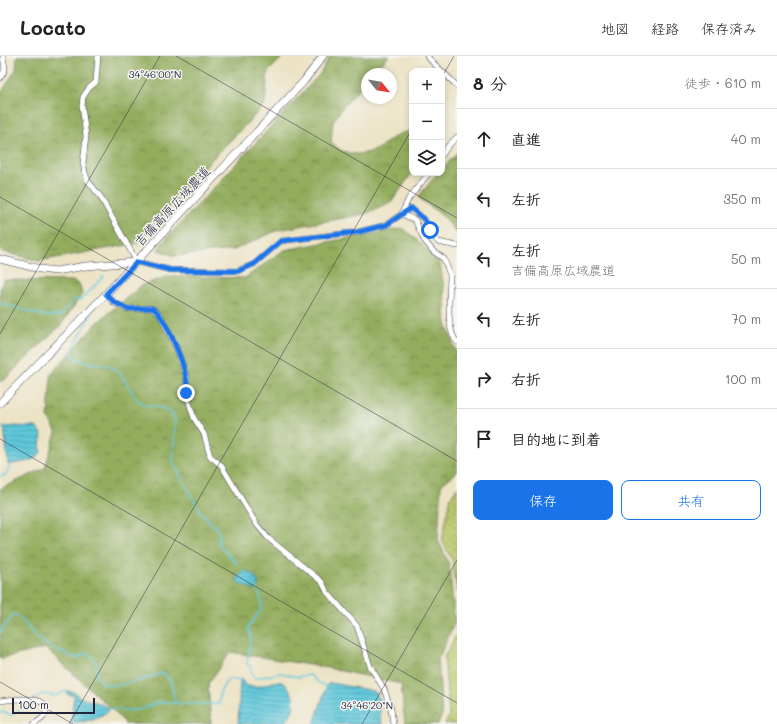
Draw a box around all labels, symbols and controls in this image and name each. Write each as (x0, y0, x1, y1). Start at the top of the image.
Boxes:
text: Locato (20, 15, 86, 40)
text: 地図 (601, 19, 629, 38)
text: 経路 (651, 19, 679, 38)
text: 保存済み (701, 19, 757, 38)
text: 34°46'00"N (129, 67, 181, 81)
north arrow (361, 68, 397, 104)
map controls (409, 68, 445, 176)
button: + (409, 68, 445, 104)
text: 8 分 (473, 72, 507, 94)
text: 徒歩 · 610 m (685, 74, 761, 91)
button: − (409, 104, 445, 140)
icon: ahead (473, 128, 495, 150)
text: 直進 (511, 129, 541, 149)
text: 40 m (731, 130, 761, 147)
button: layers (409, 140, 445, 176)
street label: 吉備高原広域農道 (130, 162, 213, 249)
icon: left (473, 188, 495, 210)
text: 左折 (511, 189, 541, 209)
text: 350 m (723, 190, 761, 207)
route start (421, 221, 439, 239)
text: 左折 (511, 240, 541, 260)
icon: left (473, 248, 495, 270)
text: 50 m (731, 250, 761, 267)
text: 吉備高原広域農道 (511, 261, 615, 278)
icon: left (473, 308, 495, 330)
text: 左折 (511, 309, 541, 329)
text: 70 m (731, 310, 761, 327)
icon: right (473, 368, 495, 390)
text: 右折 (511, 369, 541, 389)
text: 100 m (725, 370, 761, 387)
route end (177, 384, 195, 402)
icon: arrive (473, 428, 495, 450)
text: 目的地に到着 (511, 429, 601, 449)
button: 保存 (473, 480, 613, 520)
button: 共有 (621, 480, 761, 520)
scale bar (12, 696, 95, 715)
text: 100 m (18, 697, 49, 712)
text: 34°46'20"N (341, 698, 393, 712)

